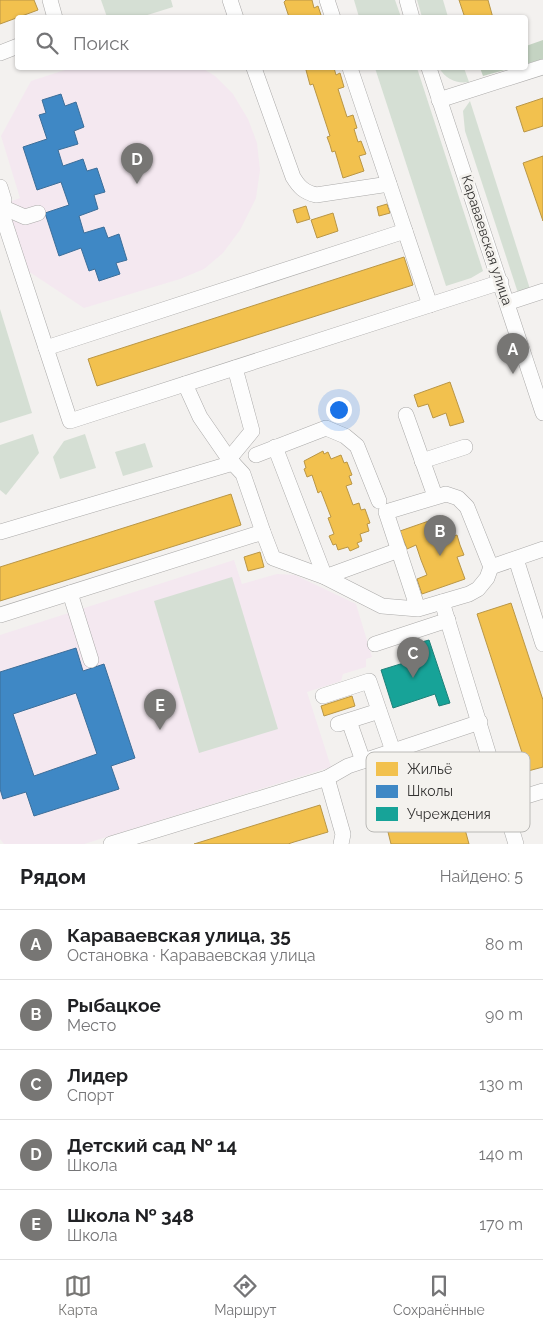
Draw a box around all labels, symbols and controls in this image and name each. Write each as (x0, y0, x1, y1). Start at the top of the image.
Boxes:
search box (15, 15, 528, 70)
icon: search (33, 29, 61, 57)
text: Поиск (73, 32, 129, 54)
pin: D (121, 143, 153, 184)
street label: Караваевская улица (458, 173, 516, 307)
pin: A (497, 333, 529, 374)
your location (326, 397, 352, 423)
pin: B (424, 515, 456, 556)
pin: C (397, 637, 429, 678)
pin: E (144, 689, 176, 730)
legend (366, 752, 530, 832)
text: Жильё (407, 761, 452, 777)
text: Школы (407, 783, 453, 799)
text: Учреждения (407, 806, 491, 822)
text: Рядом (20, 864, 86, 889)
text: Найдено: 5 (440, 867, 523, 886)
text: Караваевская улица, 35 (67, 924, 291, 946)
text: A (31, 935, 41, 954)
text: 80 m (485, 935, 523, 954)
text: Остановка · Караваевская улица (67, 946, 315, 965)
text: Рыбацкое (67, 994, 161, 1016)
text: B (31, 1005, 41, 1024)
text: 90 m (485, 1005, 523, 1024)
text: Место (67, 1016, 116, 1035)
text: Лидер (67, 1064, 128, 1086)
text: C (31, 1075, 41, 1094)
text: 130 m (479, 1075, 523, 1094)
text: Спорт (67, 1086, 114, 1105)
text: Детский сад № 14 (67, 1134, 237, 1156)
text: D (30, 1145, 42, 1164)
text: 140 m (479, 1145, 523, 1164)
text: Школа (67, 1156, 117, 1175)
text: Школа № 348 (67, 1204, 194, 1226)
text: E (31, 1215, 41, 1234)
text: 170 m (479, 1215, 523, 1234)
text: Школа (67, 1226, 117, 1245)
tab: Карта (58, 1272, 98, 1318)
tab: Маршрут (214, 1272, 277, 1318)
tab: Сохранённые (393, 1272, 485, 1318)

